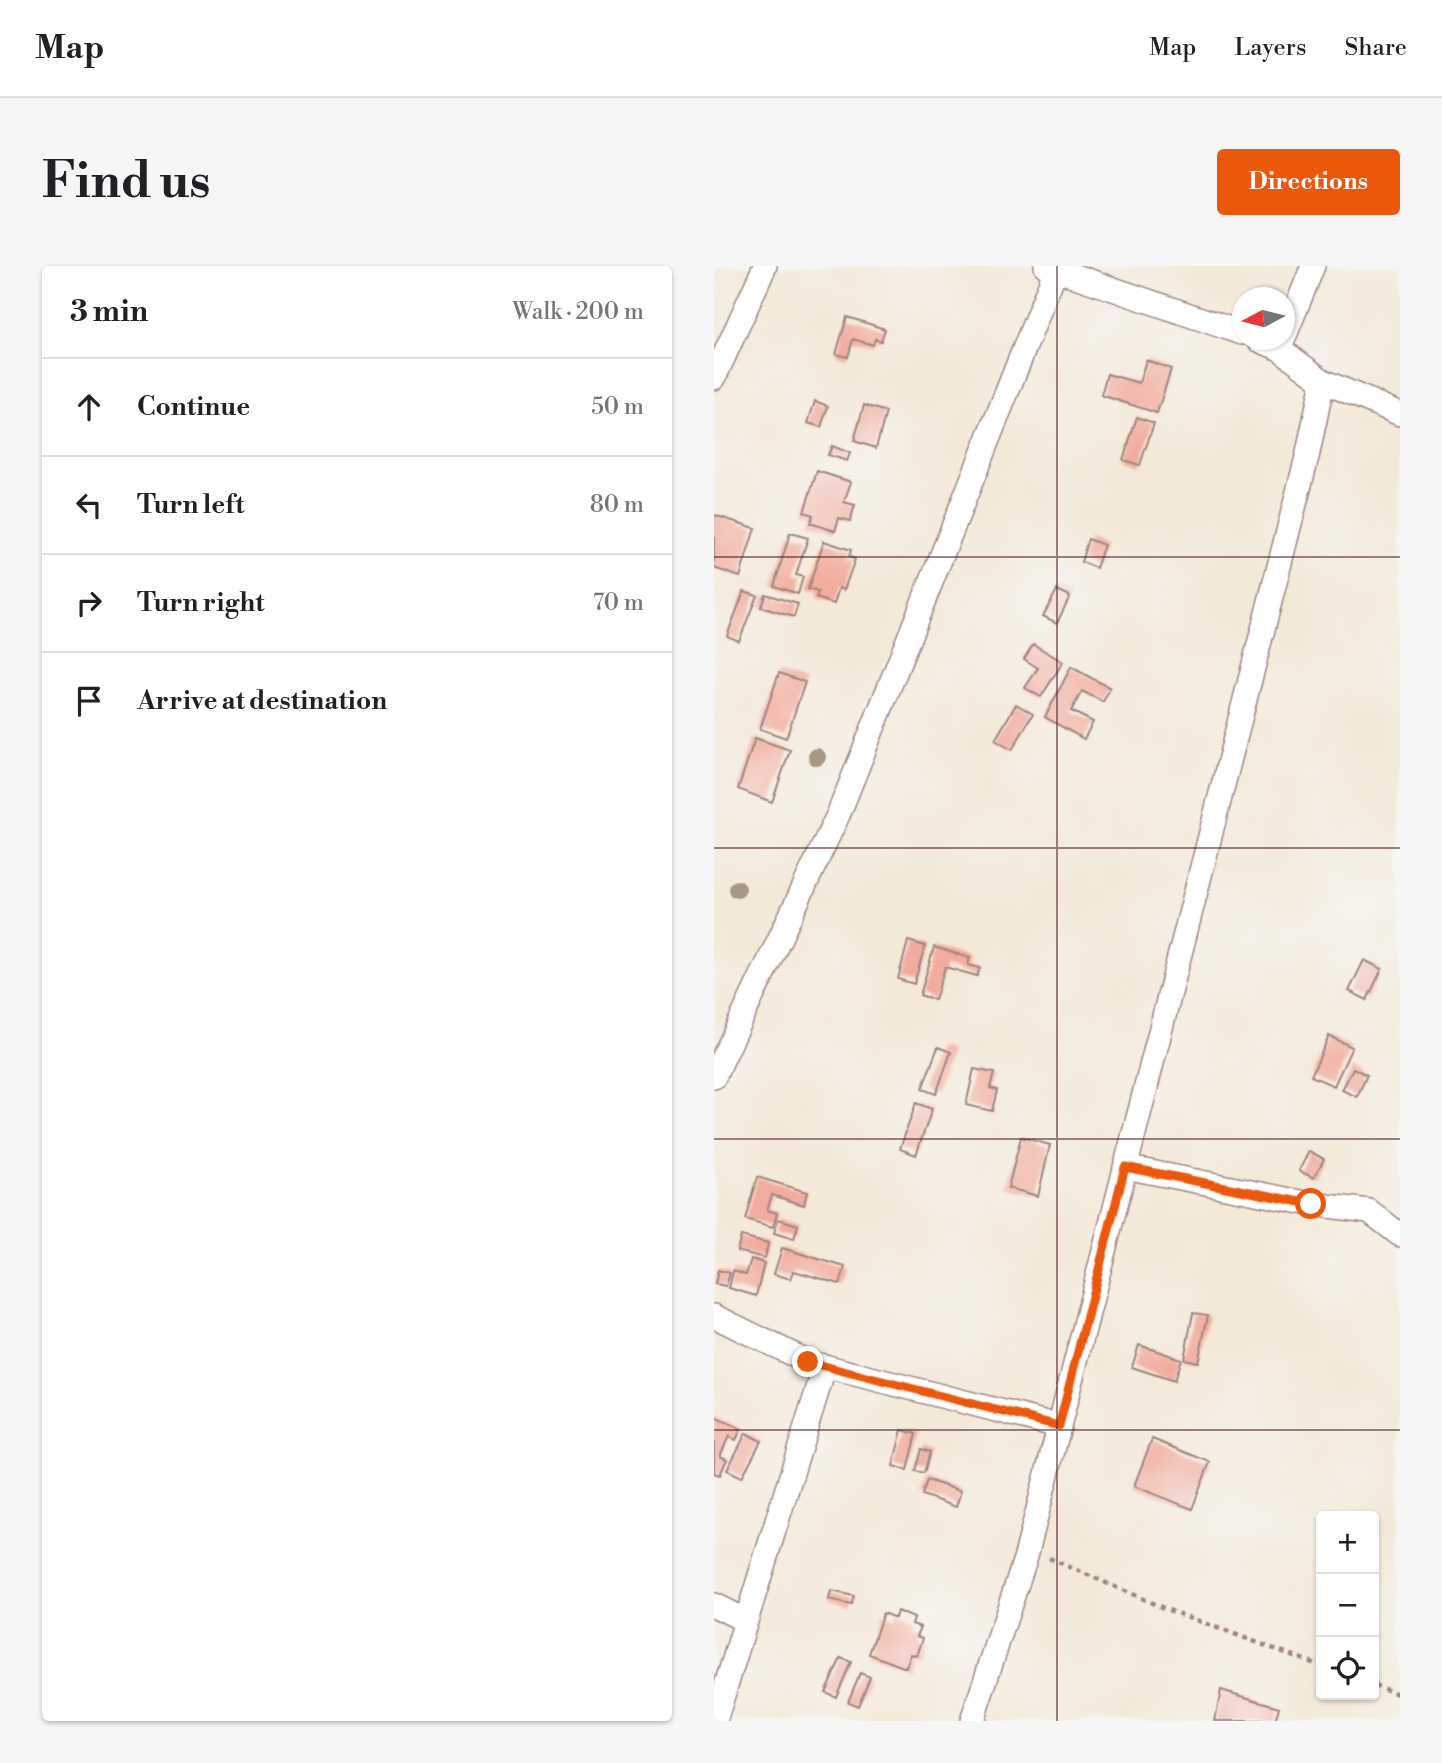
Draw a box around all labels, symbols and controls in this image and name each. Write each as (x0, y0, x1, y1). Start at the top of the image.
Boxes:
text: Map (35, 28, 104, 69)
text: Map (1149, 33, 1196, 63)
text: Layers (1234, 33, 1306, 63)
text: Share (1344, 33, 1407, 63)
button: Directions (1217, 149, 1400, 215)
text: Find us (42, 152, 211, 213)
north arrow (1232, 287, 1295, 350)
text: 3 min (70, 293, 148, 331)
text: Walk · 200 m (512, 298, 644, 326)
icon: ahead (70, 388, 108, 426)
text: Continue (137, 391, 250, 423)
text: 50 m (591, 393, 644, 421)
icon: left (70, 486, 108, 524)
text: Turn left (137, 489, 245, 521)
text: 80 m (590, 491, 644, 519)
icon: right (70, 584, 108, 622)
text: Turn right (137, 587, 265, 619)
text: 70 m (593, 589, 644, 617)
icon: arrive (70, 682, 108, 720)
text: Arrive at destination (137, 685, 387, 717)
route start (1295, 1188, 1326, 1219)
route end (792, 1346, 823, 1377)
map controls (1316, 1511, 1379, 1700)
button: + (1316, 1511, 1379, 1574)
button: − (1316, 1574, 1379, 1637)
button: locate (1316, 1637, 1379, 1700)

